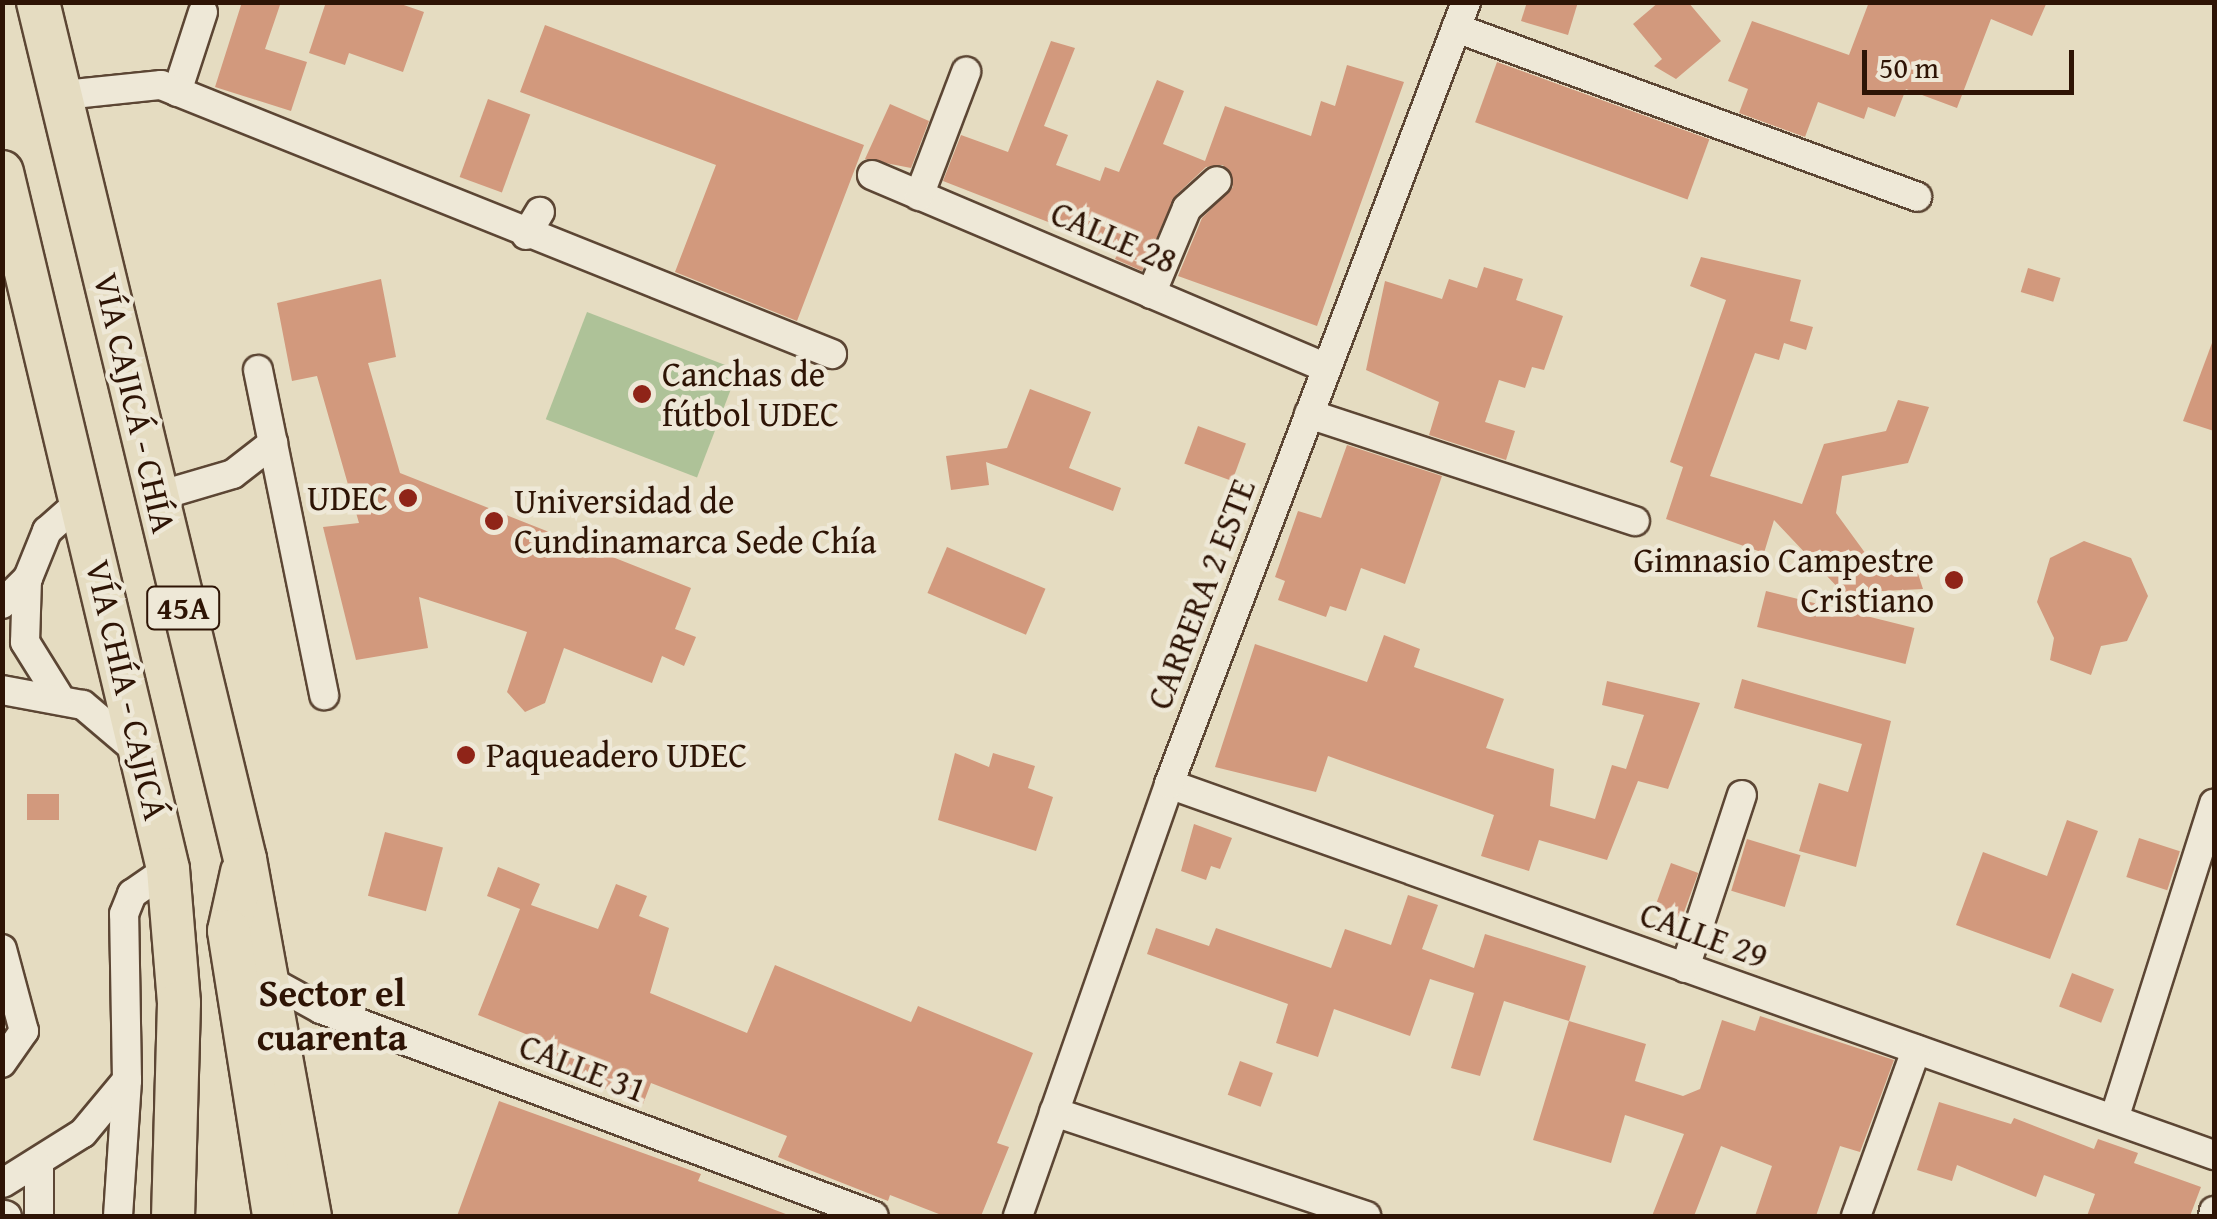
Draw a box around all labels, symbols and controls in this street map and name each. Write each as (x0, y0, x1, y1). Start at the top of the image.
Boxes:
scale bar (1867, 30, 2080, 92)
text: 50 m (1879, 45, 1939, 89)
street label: CALLE 28 (1045, 192, 1183, 282)
street label: VÍA CAJICÁ - CHÍA (85, 269, 185, 537)
place label: Canchas de fútbol UDEC (662, 353, 839, 435)
marker: Canchas de fútbol UDEC (631, 383, 653, 405)
street label: CARRERA 2 ESTE (1138, 473, 1264, 715)
place label: UDEC (307, 477, 388, 519)
place label: Universidad de Cundinamarca Sede Chía (514, 480, 876, 562)
marker: UDEC (397, 487, 419, 509)
marker: Universidad de Cundinamarca Sede Chía (483, 510, 505, 532)
place label: Gimnasio Campestre Cristiano (1633, 539, 1934, 621)
street label: VÍA CHÍA - CAJICÁ (77, 556, 177, 824)
marker: Gimnasio Campestre Cristiano (1943, 569, 1965, 591)
road number: 45A (146, 581, 220, 635)
place label: Paqueadero UDEC (486, 734, 747, 776)
marker: Paqueadero UDEC (455, 744, 477, 766)
street label: CALLE 29 (1635, 893, 1773, 977)
district label: Sector el cuarenta (257, 970, 407, 1060)
street label: CALLE 31 (514, 1025, 652, 1111)

